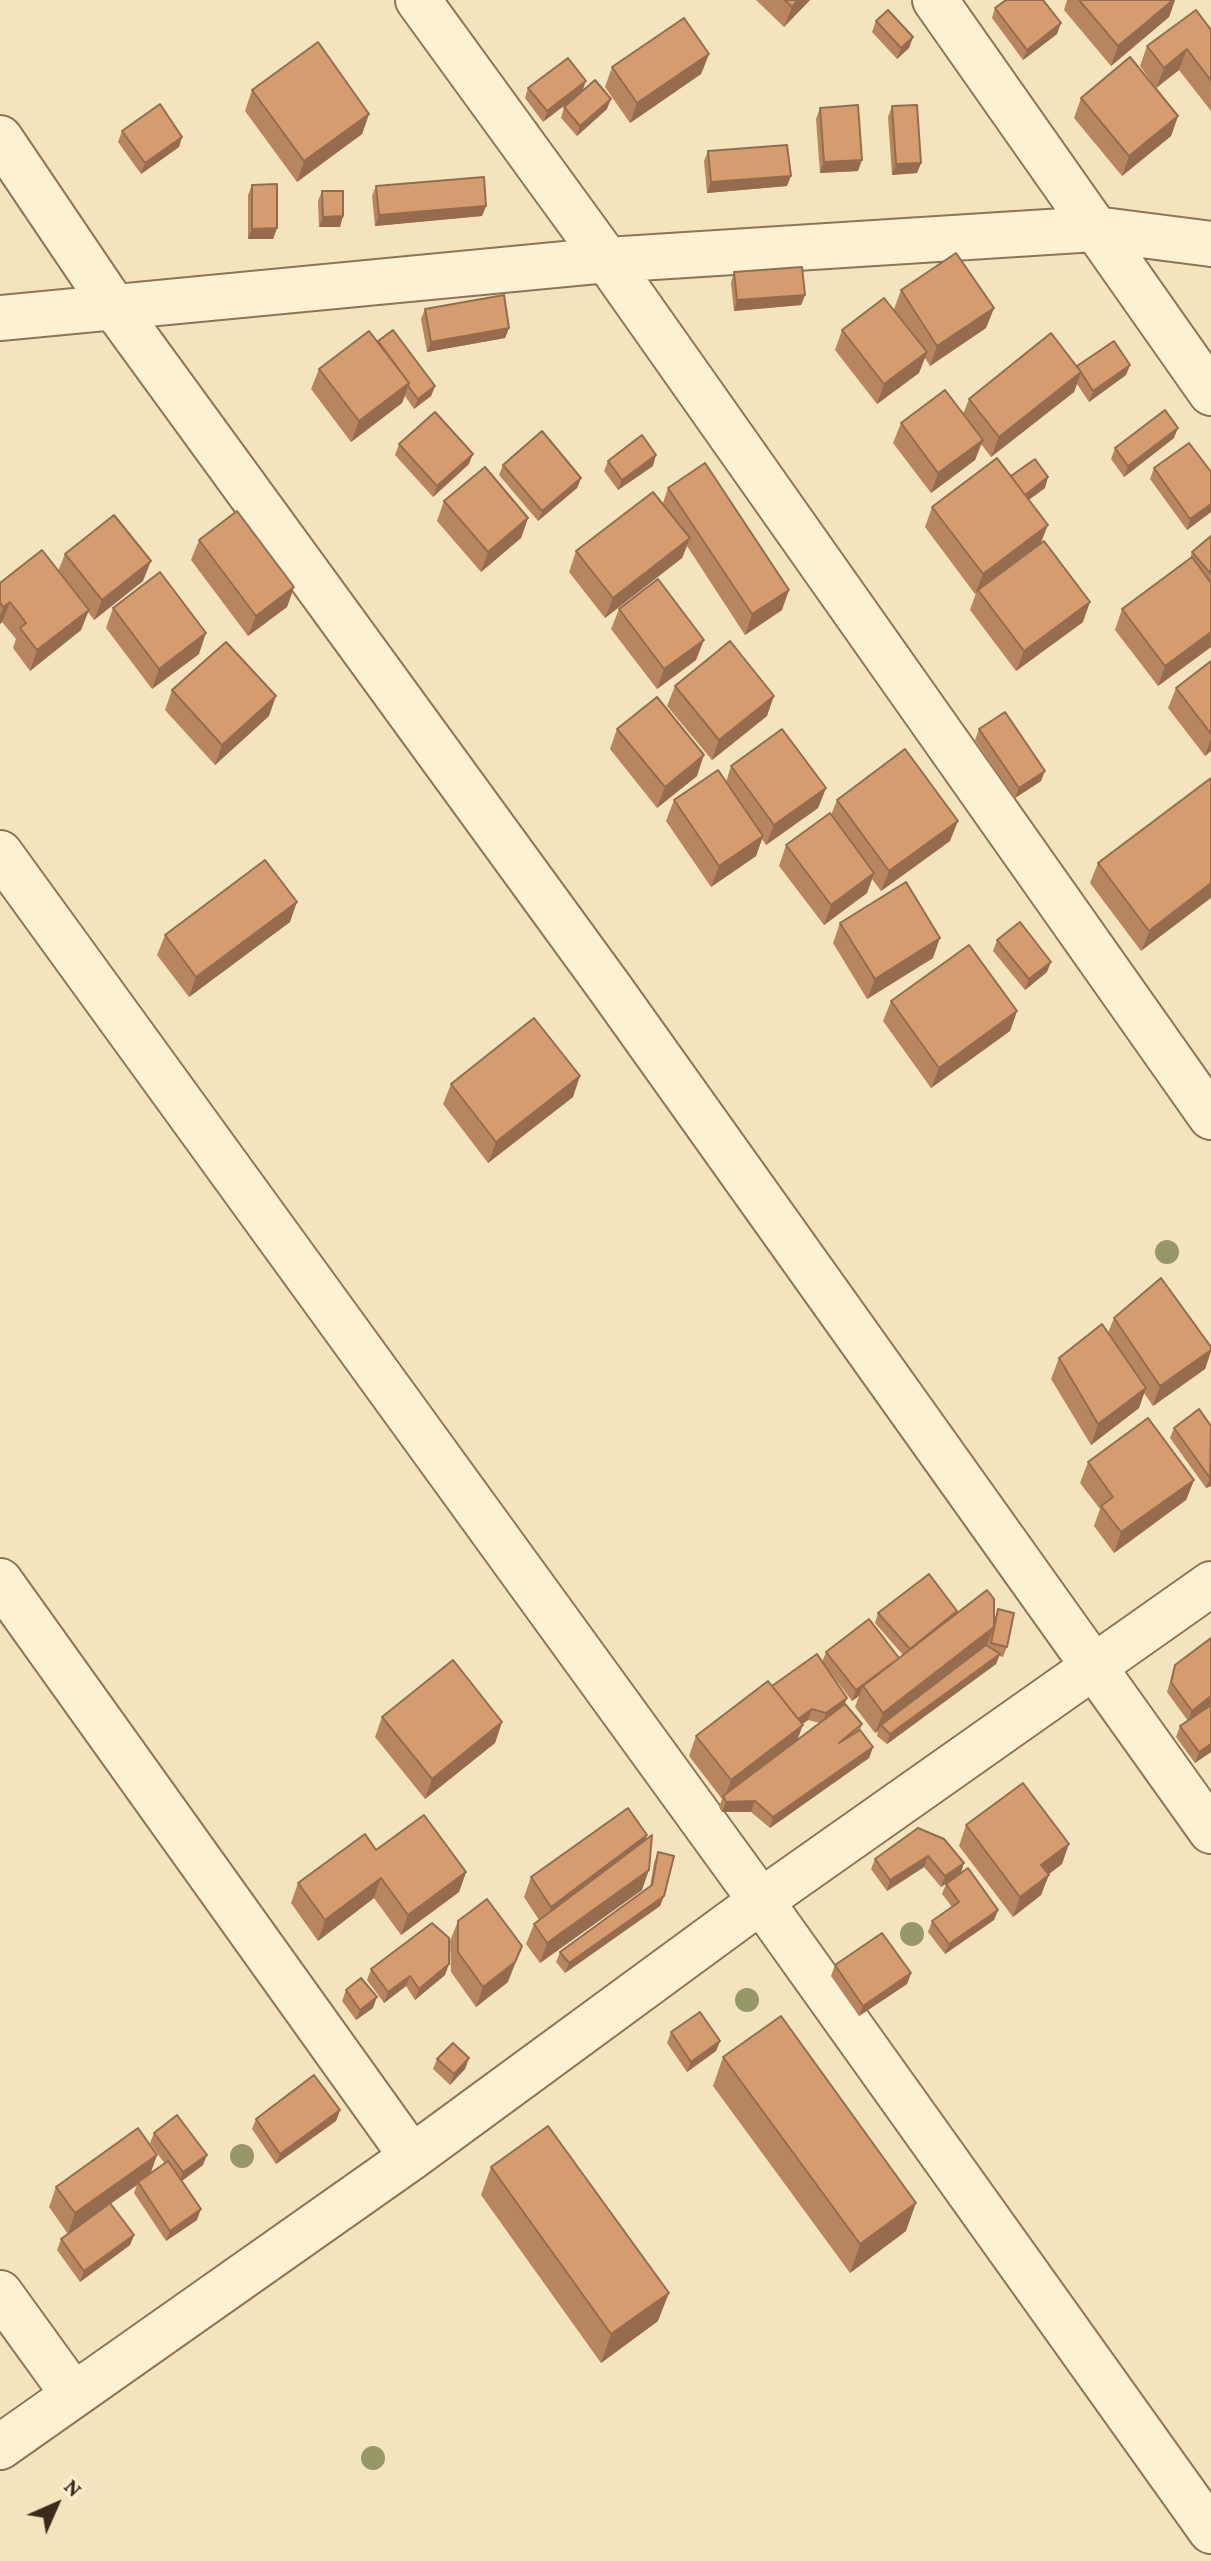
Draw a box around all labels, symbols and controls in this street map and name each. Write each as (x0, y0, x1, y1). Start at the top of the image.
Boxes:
north arrow (16, 2465, 96, 2545)
text: N (59, 2474, 87, 2502)

